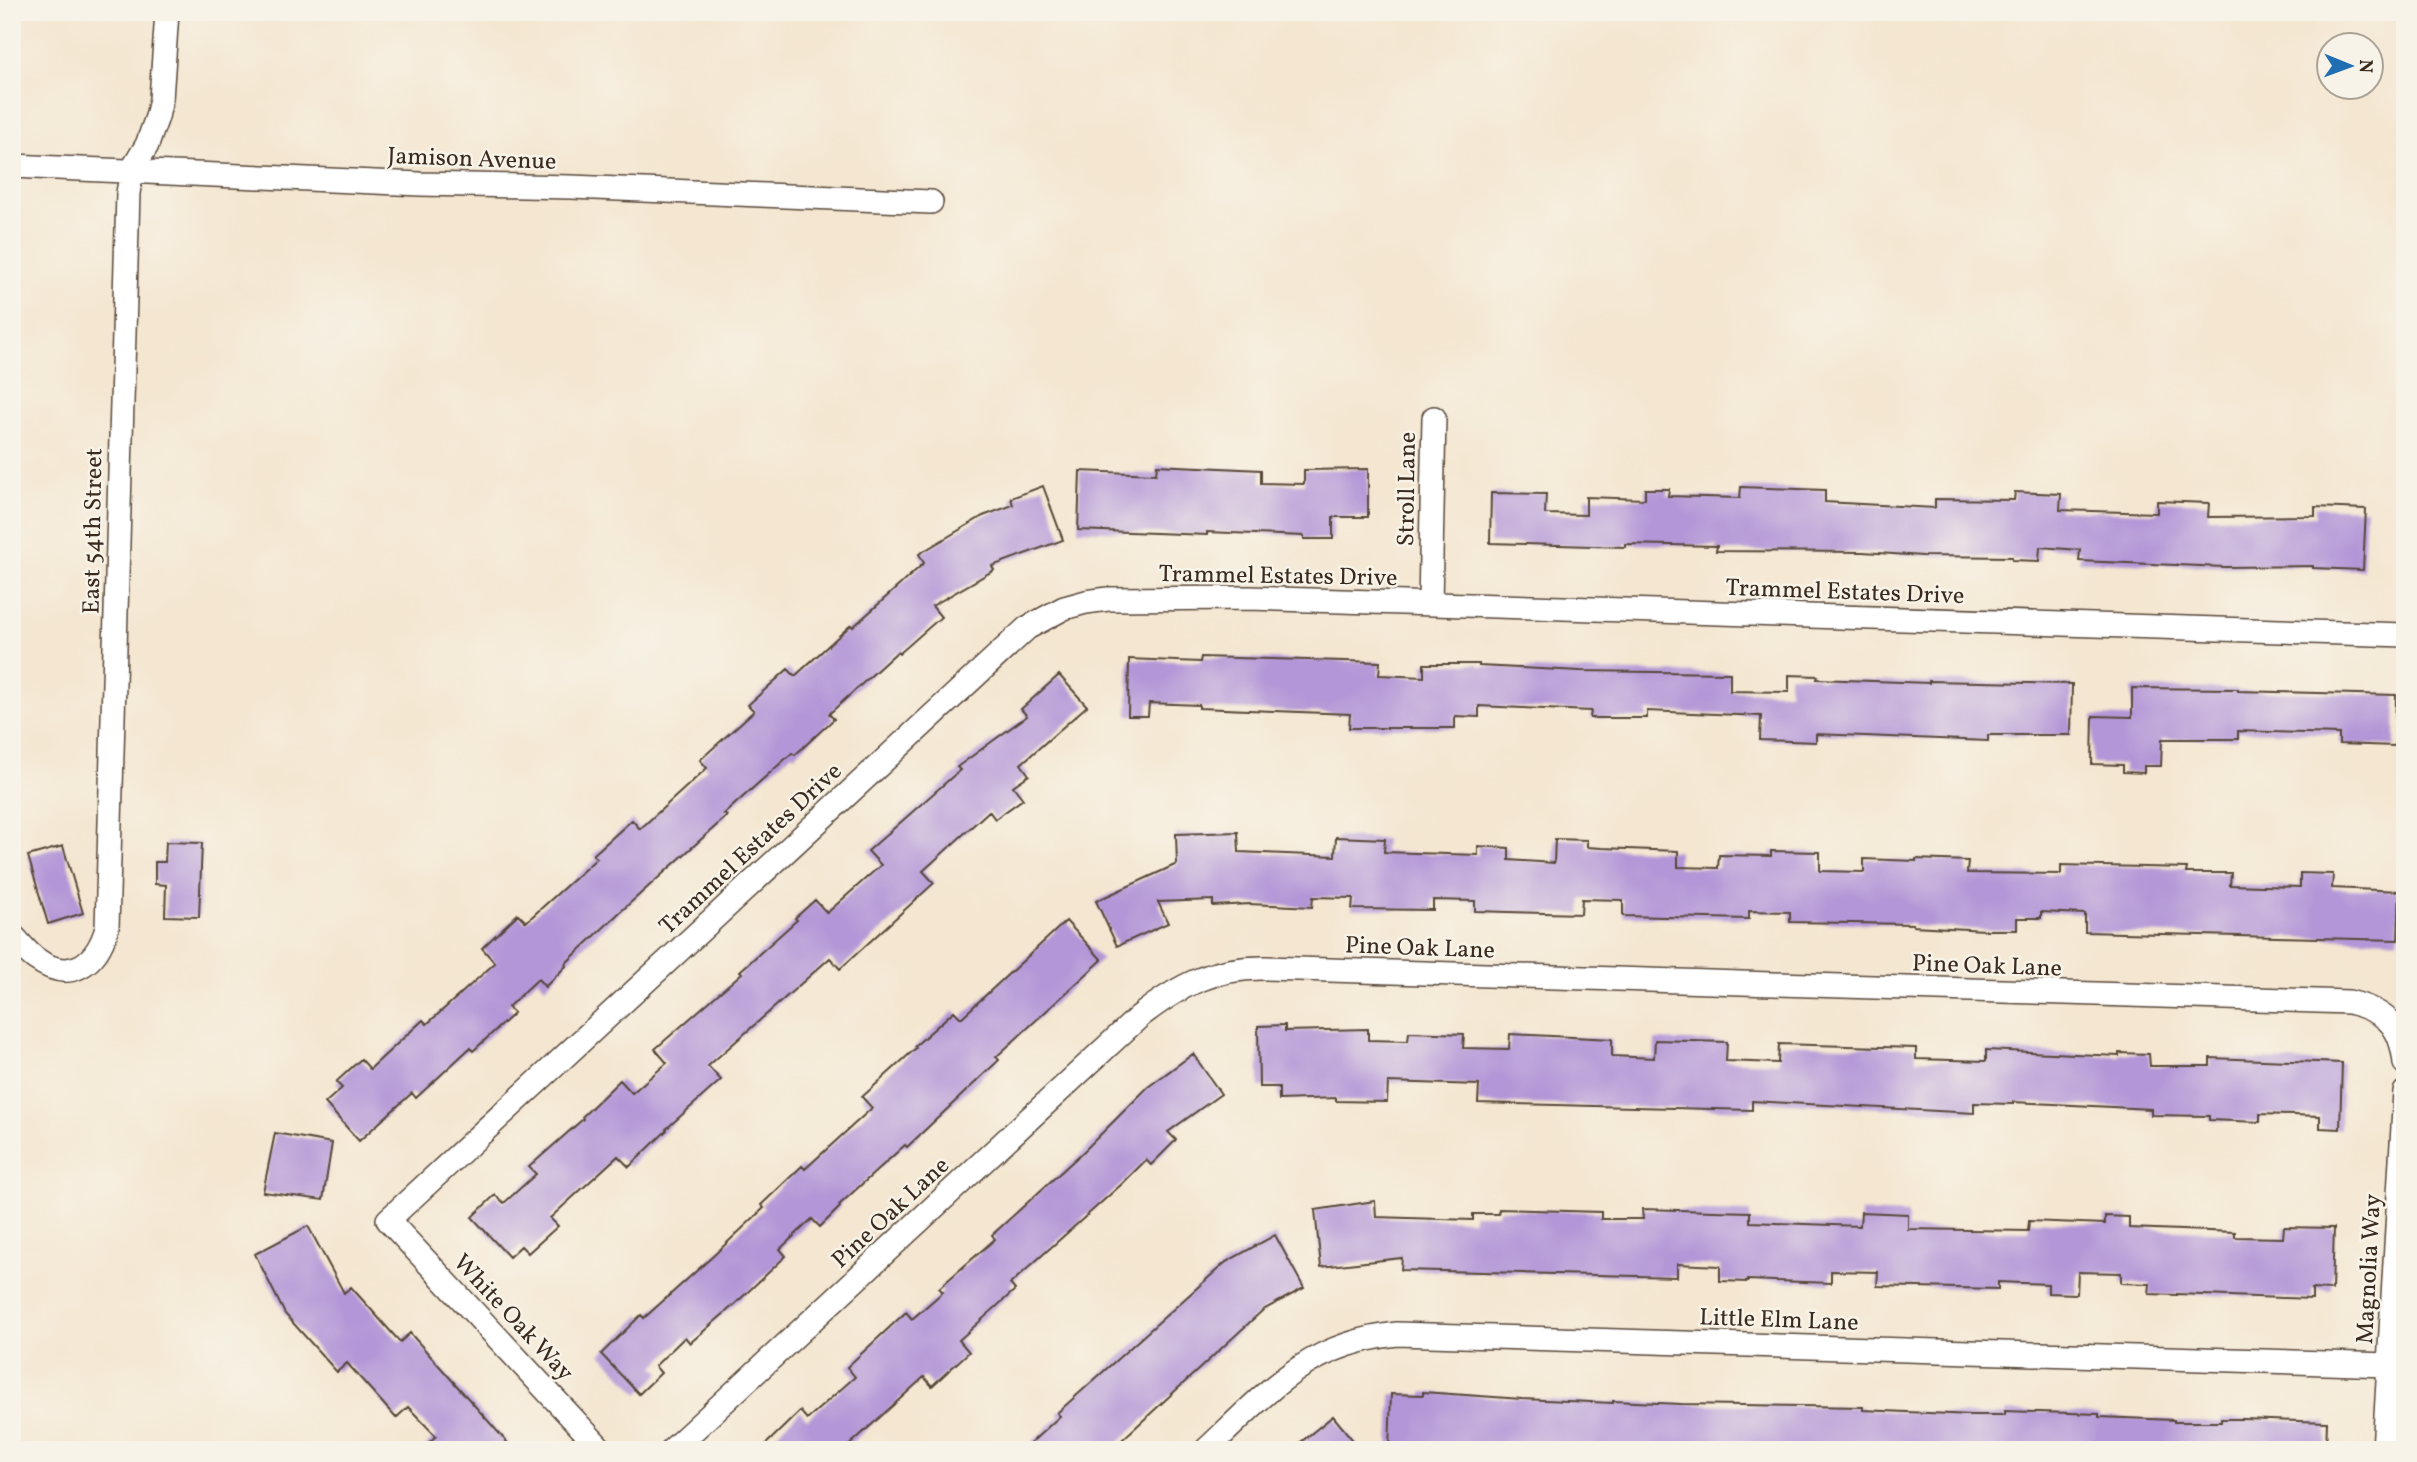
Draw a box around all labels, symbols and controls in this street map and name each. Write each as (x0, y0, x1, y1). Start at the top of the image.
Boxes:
north arrow (2316, 32, 2386, 102)
text: N (2352, 59, 2378, 74)
street label: Jamison Avenue (387, 140, 557, 180)
street label: Stroll Lane (1390, 431, 1426, 547)
street label: East 54th Street (76, 448, 112, 614)
street label: Trammel Estates Drive (1158, 558, 1398, 596)
street label: Trammel Estates Drive (1725, 572, 1965, 614)
street label: Trammel Estates Drive (652, 756, 850, 943)
street label: Pine Oak Lane (1344, 929, 1496, 969)
street label: Pine Oak Lane (1911, 947, 2063, 987)
street label: Pine Oak Lane (825, 1150, 958, 1277)
street label: Magnolia Way (2349, 1193, 2391, 1345)
street label: White Oak Way (445, 1247, 581, 1390)
street label: Little Elm Lane (1699, 1301, 1859, 1341)

